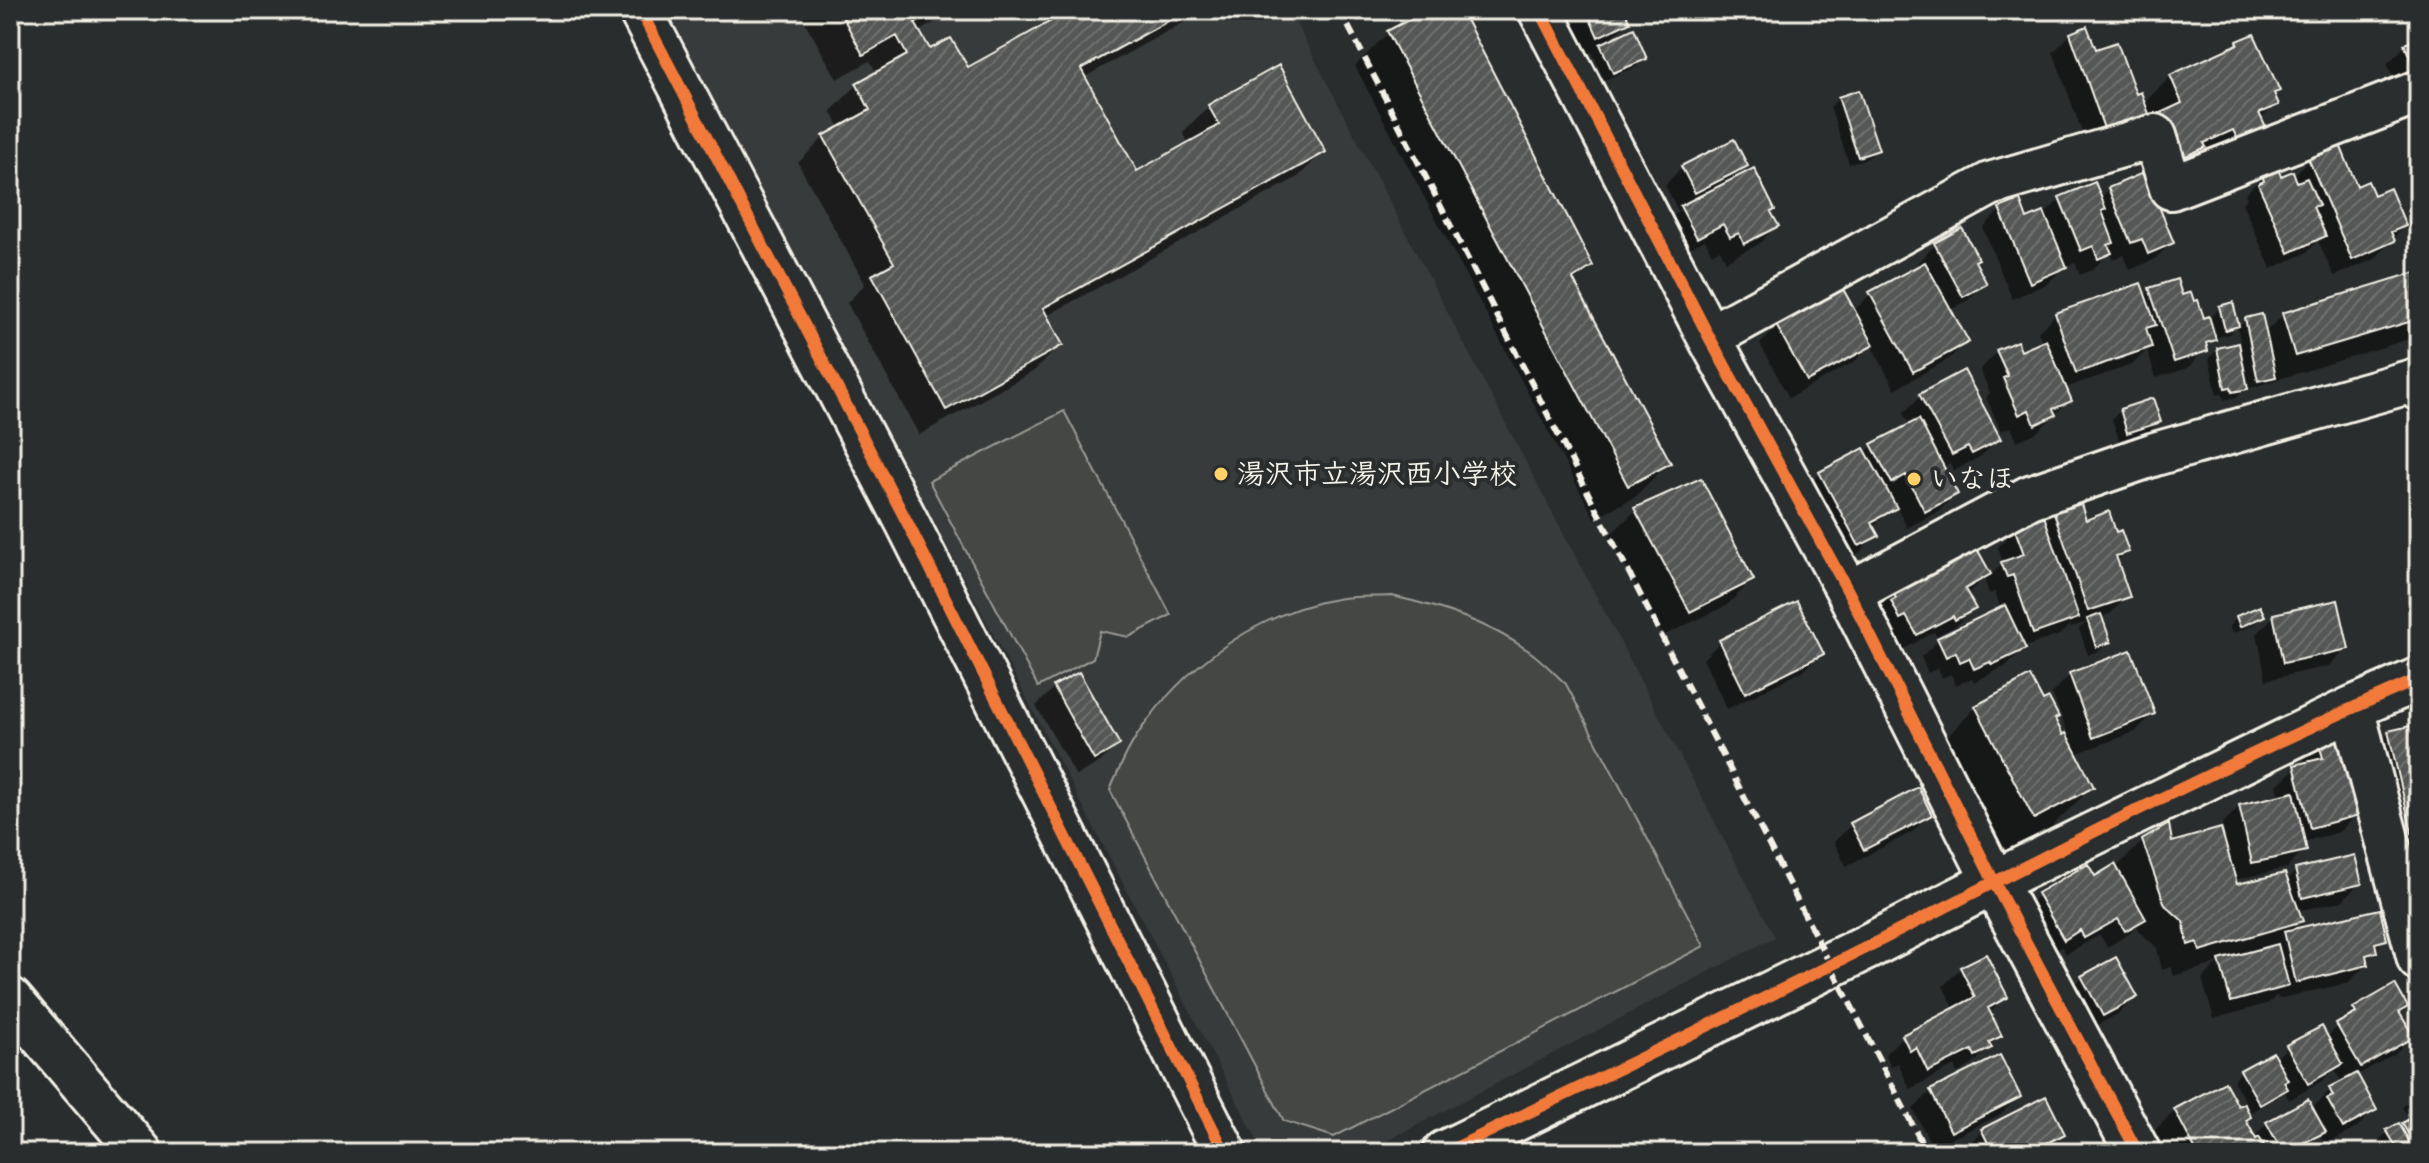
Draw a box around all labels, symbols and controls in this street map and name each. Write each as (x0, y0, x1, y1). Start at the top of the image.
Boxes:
place label: 湯沢市立湯沢西小学校 (1237, 458, 1517, 490)
place label: いなほ (1930, 463, 2014, 495)
marker: 湯沢市立湯沢西小学校 (1212, 465, 1230, 483)
marker: いなほ (1905, 470, 1923, 488)

